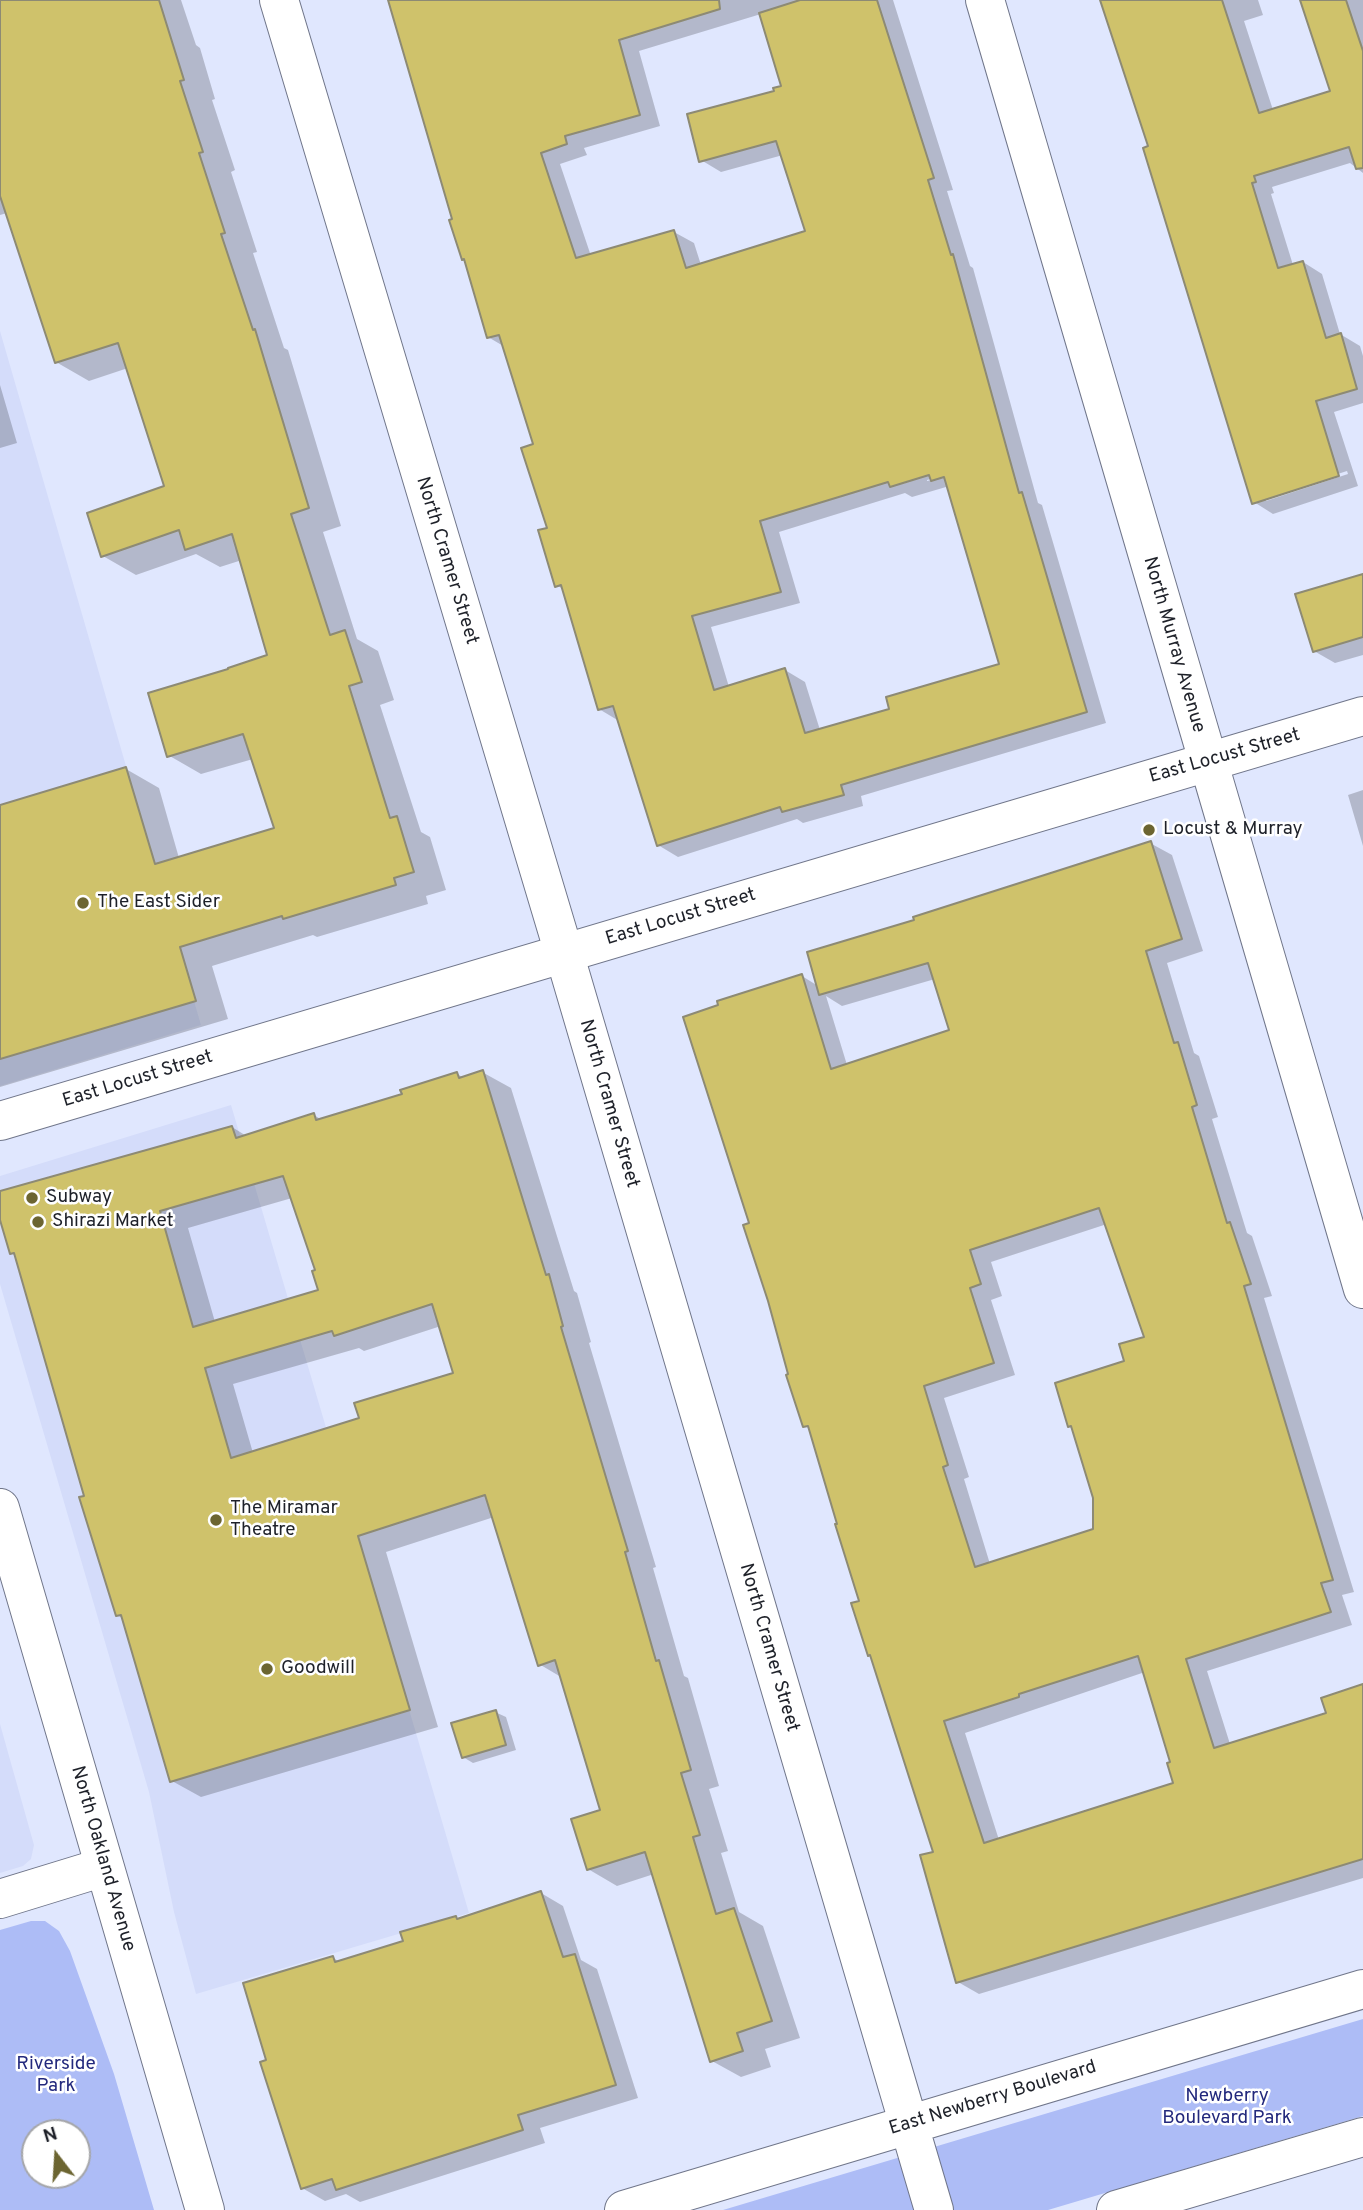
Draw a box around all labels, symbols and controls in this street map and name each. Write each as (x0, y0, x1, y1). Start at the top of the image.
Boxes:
street label: North Cramer Street (410, 474, 482, 648)
street label: North Murray Avenue (1137, 554, 1209, 736)
street label: East Locust Street (1147, 725, 1303, 789)
place label: Locust & Murray (1163, 819, 1303, 841)
marker: Locust & Murray (1141, 822, 1157, 838)
street label: East Locust Street (603, 884, 759, 952)
place label: The East Sider (97, 892, 220, 914)
marker: The East Sider (75, 895, 91, 911)
street label: North Cramer Street (573, 1017, 643, 1191)
street label: East Locust Street (60, 1046, 216, 1114)
place label: Subway (46, 1187, 112, 1209)
marker: Subway (24, 1190, 40, 1206)
place label: Shirazi Market (52, 1211, 174, 1233)
marker: Shirazi Market (30, 1214, 46, 1230)
place label: The Miramar Theatre (230, 1498, 338, 1542)
marker: The Miramar Theatre (208, 1512, 224, 1528)
street label: North Cramer Street (733, 1561, 803, 1735)
place label: Goodwill (281, 1658, 355, 1680)
marker: Goodwill (259, 1661, 275, 1677)
street label: North Oakland Avenue (65, 1764, 139, 1954)
park label: Riverside Park (16, 2054, 96, 2098)
street label: East Newberry Boulevard (887, 2057, 1099, 2141)
park label: Newberry Boulevard Park (1162, 2086, 1292, 2130)
north arrow (21, 2119, 91, 2189)
text: N (40, 2122, 60, 2149)

